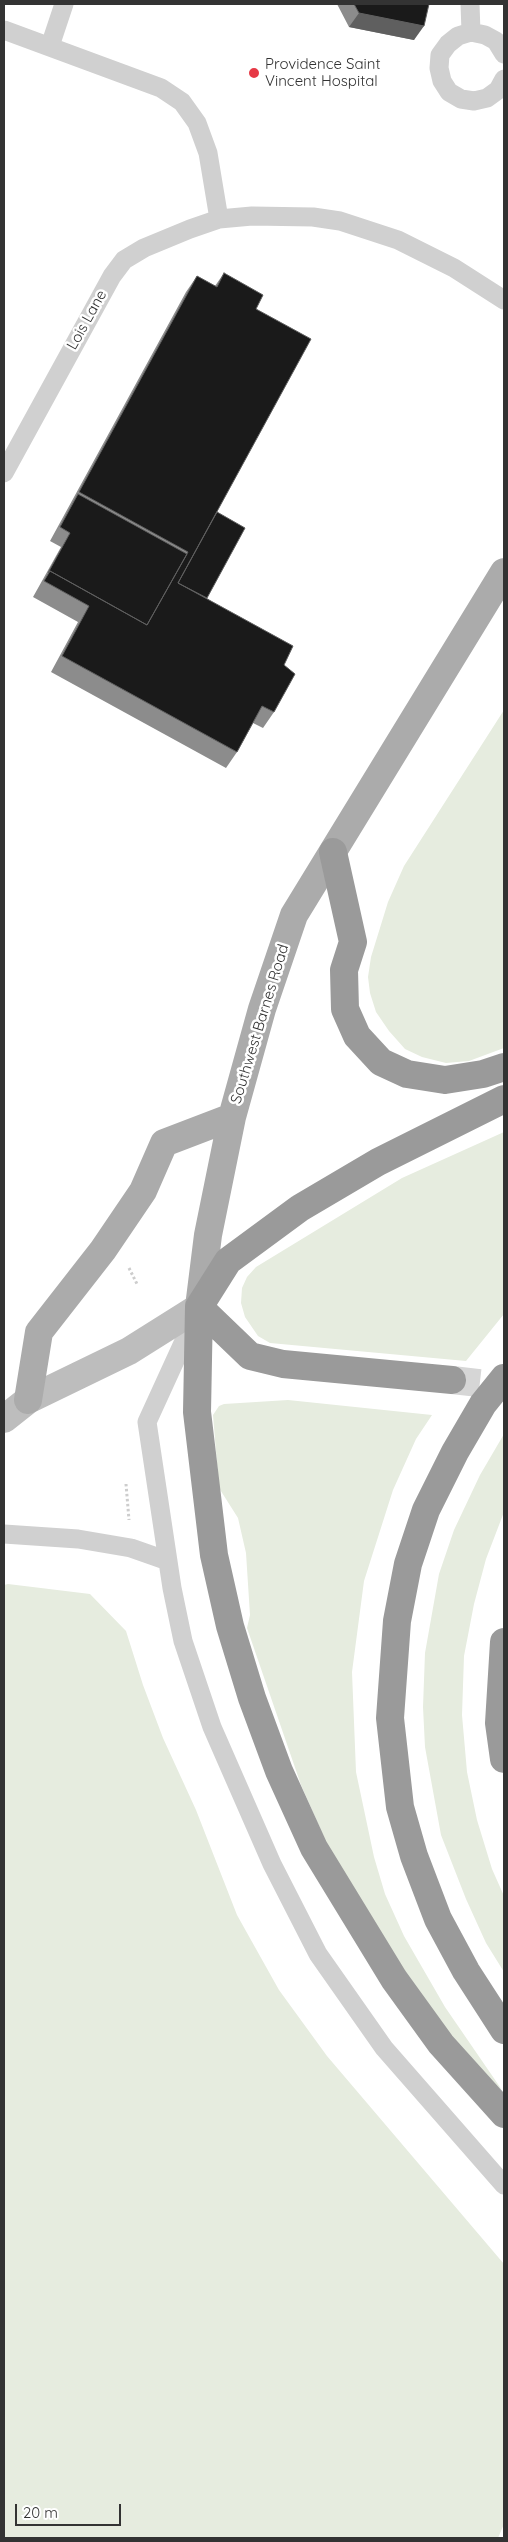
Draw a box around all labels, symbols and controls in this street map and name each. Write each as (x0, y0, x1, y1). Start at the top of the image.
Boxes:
place label: Providence Saint Vincent Hospital (265, 55, 381, 90)
marker: Providence Saint Vincent Hospital (247, 66, 261, 80)
street label: Lois Lane (63, 287, 111, 353)
street label: Southwest Barnes Road (227, 942, 293, 1106)
scale bar (18, 2494, 124, 2526)
text: 20 m (23, 2503, 58, 2522)

